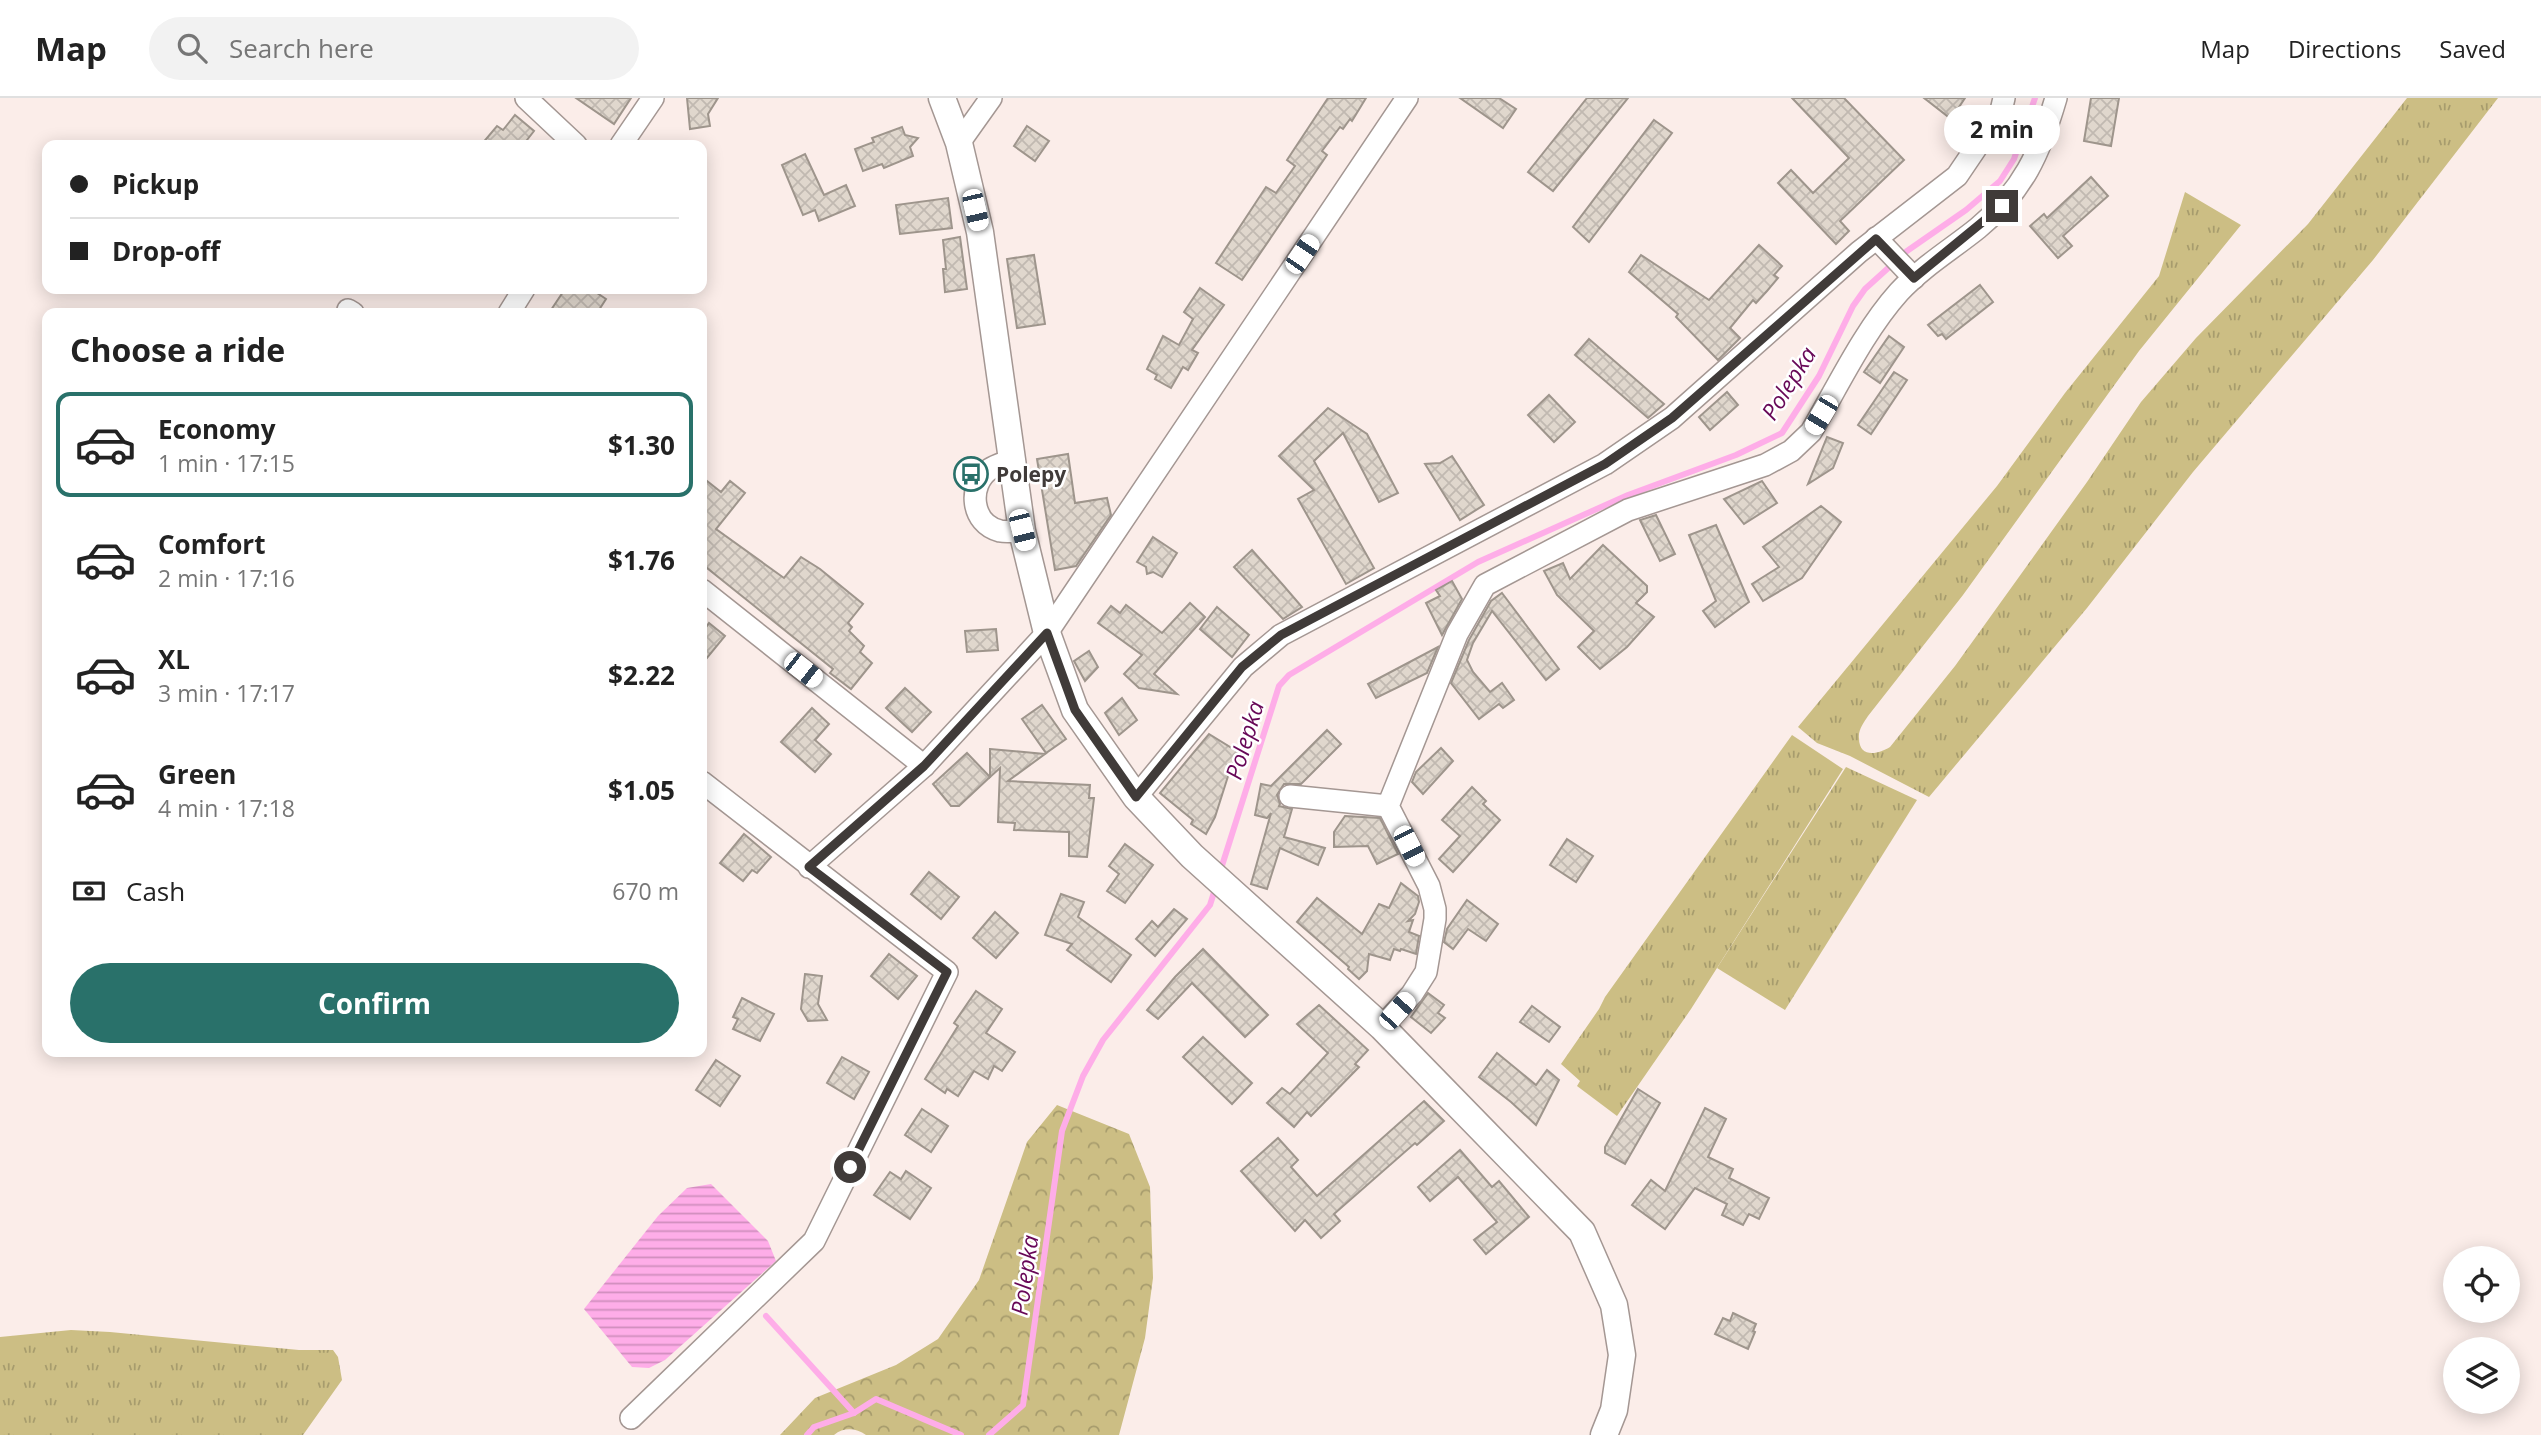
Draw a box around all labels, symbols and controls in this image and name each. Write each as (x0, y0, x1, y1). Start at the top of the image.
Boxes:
search box (149, 17, 639, 80)
text: Map (35, 26, 107, 71)
icon: search (173, 29, 211, 67)
text: Search here (229, 30, 374, 66)
text: Map (2200, 32, 2250, 65)
text: Directions (2288, 32, 2401, 65)
text: Saved (2439, 32, 2506, 65)
callout: 2 min (1944, 105, 2060, 154)
text: 2 min (1970, 113, 2034, 145)
text: Pickup (112, 166, 199, 202)
car (961, 187, 990, 233)
route end (1986, 190, 2018, 222)
car (1282, 231, 1323, 277)
text: Drop-off (112, 233, 220, 269)
text: Choose a ride (70, 328, 285, 371)
water label: Polepka (1753, 340, 1823, 426)
car (1802, 392, 1841, 438)
text: Economy (158, 411, 276, 447)
icon: car (74, 413, 137, 476)
text: $1.30 (608, 427, 675, 463)
text: 1 min · 17:15 (158, 447, 295, 479)
bus stop icon: Polepy (952, 455, 990, 493)
place label: Polepy (996, 460, 1066, 488)
car (1007, 507, 1038, 553)
text: Comfort (158, 526, 265, 562)
icon: car (74, 528, 137, 591)
text: $1.76 (608, 542, 675, 578)
text: 2 min · 17:16 (158, 562, 295, 594)
text: XL (158, 641, 190, 677)
icon: car (74, 643, 137, 706)
car (780, 649, 827, 691)
text: $2.22 (608, 657, 675, 693)
text: 3 min · 17:17 (158, 677, 295, 709)
water label: Polepka (1217, 697, 1271, 783)
text: Green (158, 756, 236, 792)
icon: car (74, 758, 137, 821)
text: $1.05 (608, 772, 675, 808)
text: 4 min · 17:18 (158, 792, 295, 824)
car (1391, 823, 1428, 869)
icon: cash (70, 872, 108, 910)
text: Cash (126, 873, 185, 909)
text: 670 m (612, 875, 679, 907)
button: Confirm (70, 963, 679, 1043)
car (1376, 988, 1419, 1034)
route start (834, 1151, 866, 1183)
water label: Polepka (1003, 1233, 1045, 1317)
map controls (2443, 1246, 2520, 1414)
button: locate (2443, 1246, 2520, 1323)
button: layers (2443, 1337, 2520, 1414)

